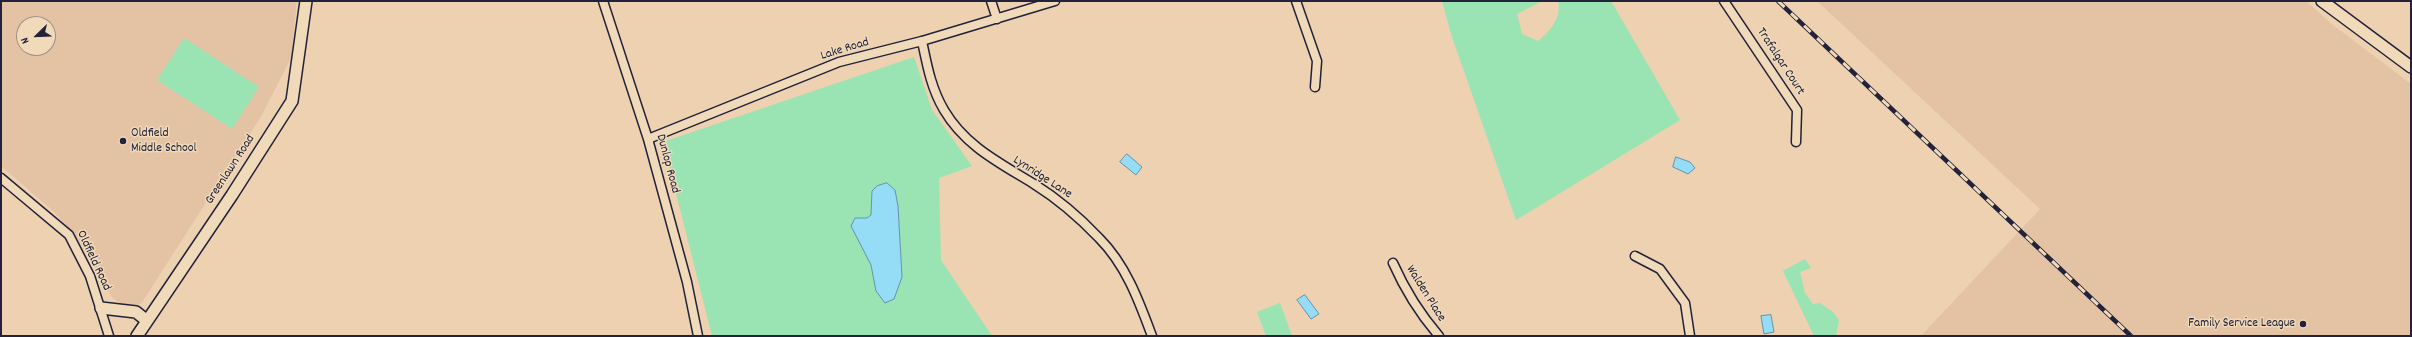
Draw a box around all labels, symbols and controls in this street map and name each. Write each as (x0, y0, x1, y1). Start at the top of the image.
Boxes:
north arrow (16, 16, 56, 56)
street label: Trafalgar Court (1753, 26, 1807, 98)
text: N (17, 35, 34, 46)
street label: Lake Road (819, 35, 871, 65)
place label: Oldfield Middle School (131, 126, 197, 157)
street label: Greenlawn Road (203, 132, 259, 208)
street label: Dunlop Road (652, 133, 682, 195)
marker: Oldfield Middle School (118, 136, 128, 146)
street label: Lynridge Lane (1009, 153, 1075, 203)
street label: Oldfield Road (72, 228, 114, 294)
street label: Walden Place (1402, 263, 1448, 325)
place label: Family Service League (2188, 316, 2295, 332)
marker: Family Service League (2298, 319, 2308, 329)

